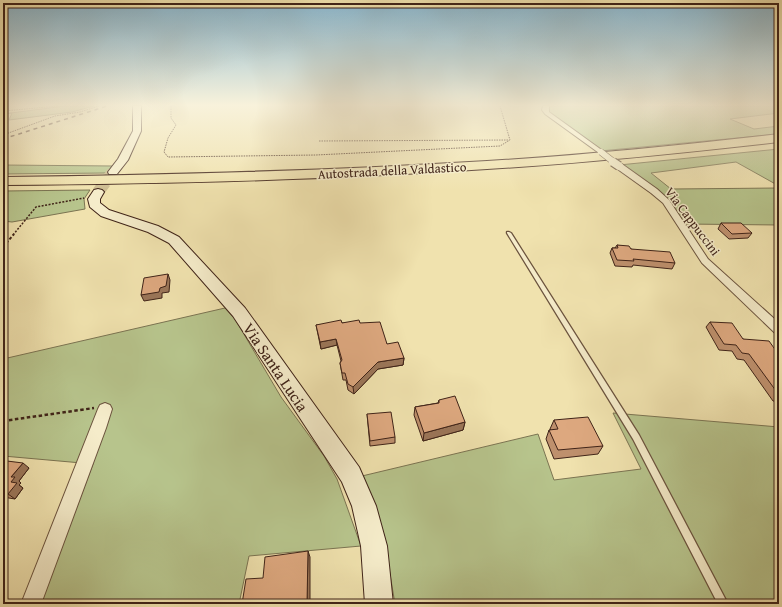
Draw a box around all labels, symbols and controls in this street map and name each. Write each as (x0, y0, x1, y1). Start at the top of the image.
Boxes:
street label: Autostrada della Valdastico (317, 157, 467, 184)
street label: Via Cappuccini (660, 183, 725, 260)
street label: Via Santa Lucia (237, 318, 315, 417)

